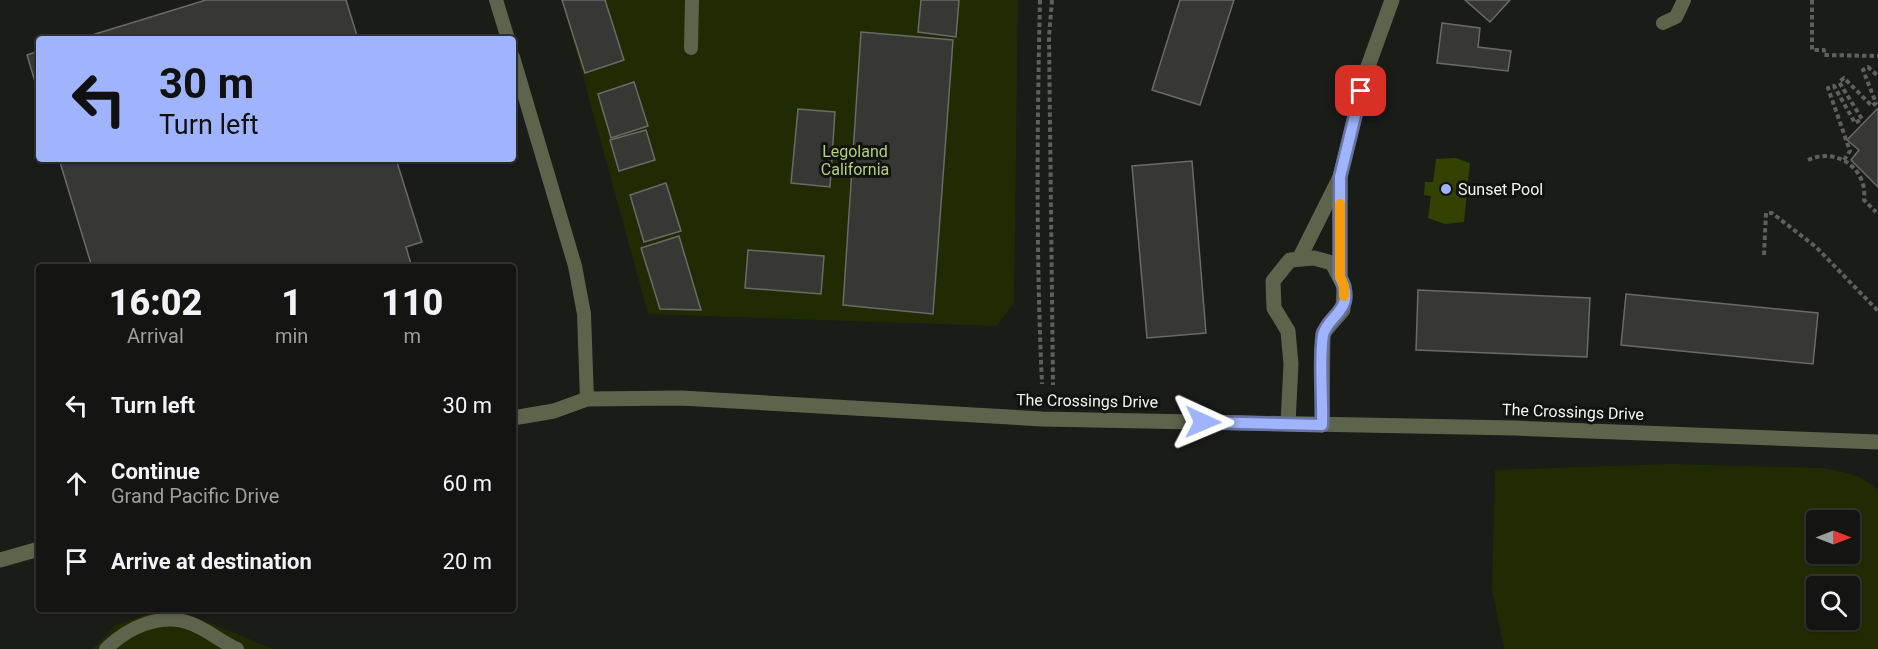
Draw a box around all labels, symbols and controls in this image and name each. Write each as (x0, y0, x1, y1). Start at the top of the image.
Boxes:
text: 30 m (159, 59, 254, 108)
icon: left (60, 60, 138, 138)
pin (1335, 65, 1386, 116)
icon: arrive (1344, 74, 1377, 107)
text: Turn left (159, 109, 259, 141)
park label: Legoland California (821, 142, 889, 179)
place label: Sunset Pool (1458, 180, 1543, 199)
marker: Sunset Pool (1439, 182, 1453, 196)
text: 16:02 (109, 282, 202, 324)
text: 1 (281, 282, 302, 324)
text: 110 (381, 282, 443, 324)
text: Arrival (127, 324, 184, 348)
text: min (275, 324, 308, 348)
text: m (403, 324, 421, 348)
icon: left (60, 389, 93, 422)
street label: The Crossings Drive (1016, 390, 1158, 412)
position arrow (1171, 390, 1235, 454)
text: Turn left (111, 393, 195, 418)
text: 30 m (443, 393, 492, 418)
street label: The Crossings Drive (1502, 400, 1644, 424)
text: Continue (111, 459, 200, 484)
icon: ahead (60, 467, 93, 500)
text: 60 m (443, 471, 492, 496)
text: Grand Pacific Drive (111, 484, 279, 508)
north arrow (1806, 510, 1860, 564)
map controls (1806, 510, 1860, 630)
icon: arrive (60, 545, 93, 578)
text: Arrive at destination (111, 549, 312, 574)
text: 20 m (443, 549, 492, 574)
button: search (1806, 576, 1860, 630)

